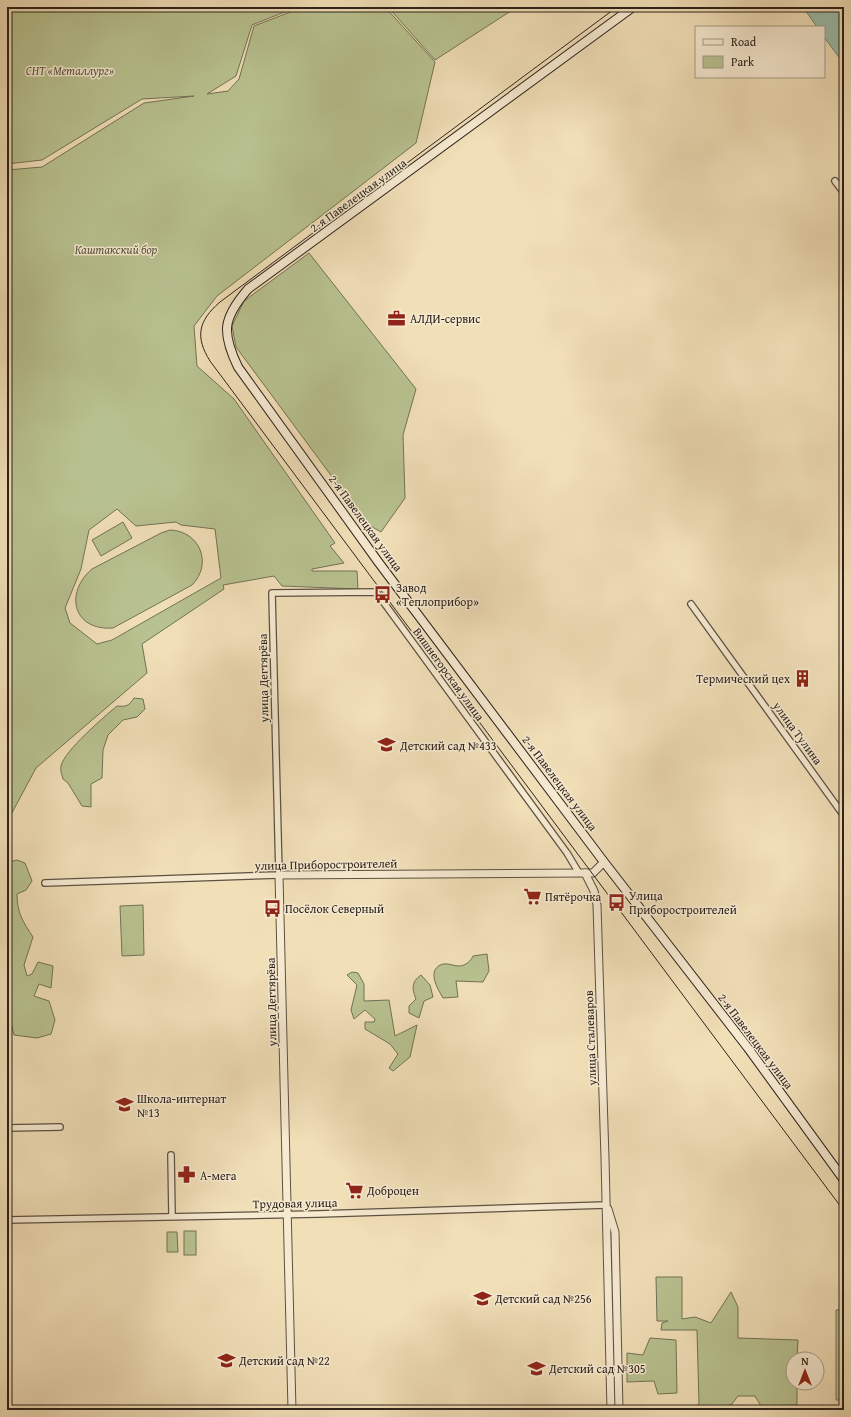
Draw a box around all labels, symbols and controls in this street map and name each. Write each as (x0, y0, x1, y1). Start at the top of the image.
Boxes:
legend (695, 26, 825, 78)
text: Road (731, 33, 757, 50)
text: Park (731, 53, 755, 70)
park label: СНТ «Металлург» (26, 62, 114, 79)
street label: 2-я Павелецкая улица (306, 154, 410, 236)
park label: Каштакский бор (75, 241, 158, 258)
office icon: АЛДИ-сервис (387, 308, 407, 328)
place label: АЛДИ-сервис (410, 310, 481, 327)
street label: 2-я Павелецкая улица (325, 471, 407, 575)
place label: Завод «Теплоприбор» (396, 579, 479, 610)
bus stop icon: Завод «Теплоприбор» (373, 584, 393, 604)
street label: Вишнегорская улица (409, 624, 489, 724)
street label: улица Дегтярёва (254, 633, 272, 724)
building icon: Термический цех (793, 668, 813, 688)
place label: Термический цех (696, 670, 791, 687)
street label: улица Тулина (769, 697, 827, 768)
street label: 2-я Павелецкая улица (518, 732, 602, 835)
school or university icon: Детский сад №433 (377, 735, 397, 755)
place label: Детский сад №433 (399, 737, 497, 754)
street label: улица Приборостроителей (253, 854, 398, 874)
supermarket icon: Пятёрочка (522, 886, 542, 906)
place label: Улица Приборостроителей (629, 887, 737, 918)
place label: Пятёрочка (545, 888, 602, 905)
bus stop icon: Улица Приборостроителей (606, 892, 626, 912)
bus stop icon: Посёлок Северный (262, 898, 282, 918)
place label: Посёлок Северный (285, 900, 384, 917)
street label: улица Дегтярёва (262, 957, 280, 1048)
street label: улица Сталеваров (580, 990, 600, 1087)
street label: 2-я Павелецкая улица (714, 990, 798, 1093)
place label: Школа-интернат №13 (137, 1090, 227, 1121)
school or university icon: Школа-интернат №13 (114, 1095, 134, 1115)
pharmacy icon: А-мега (177, 1165, 197, 1185)
place label: А-мега (200, 1167, 237, 1184)
supermarket icon: Доброцен (344, 1180, 364, 1200)
place label: Доброцен (366, 1182, 419, 1199)
street label: Трудовая улица (253, 1194, 338, 1212)
school or university icon: Детский сад №256 (472, 1288, 492, 1308)
place label: Детский сад №256 (494, 1290, 592, 1307)
school or university icon: Детский сад №22 (216, 1350, 236, 1370)
north arrow (785, 1351, 825, 1391)
place label: Детский сад №22 (238, 1352, 330, 1369)
text: N (801, 1353, 809, 1369)
school or university icon: Детский сад №305 (526, 1358, 546, 1378)
place label: Детский сад №305 (548, 1360, 646, 1377)

